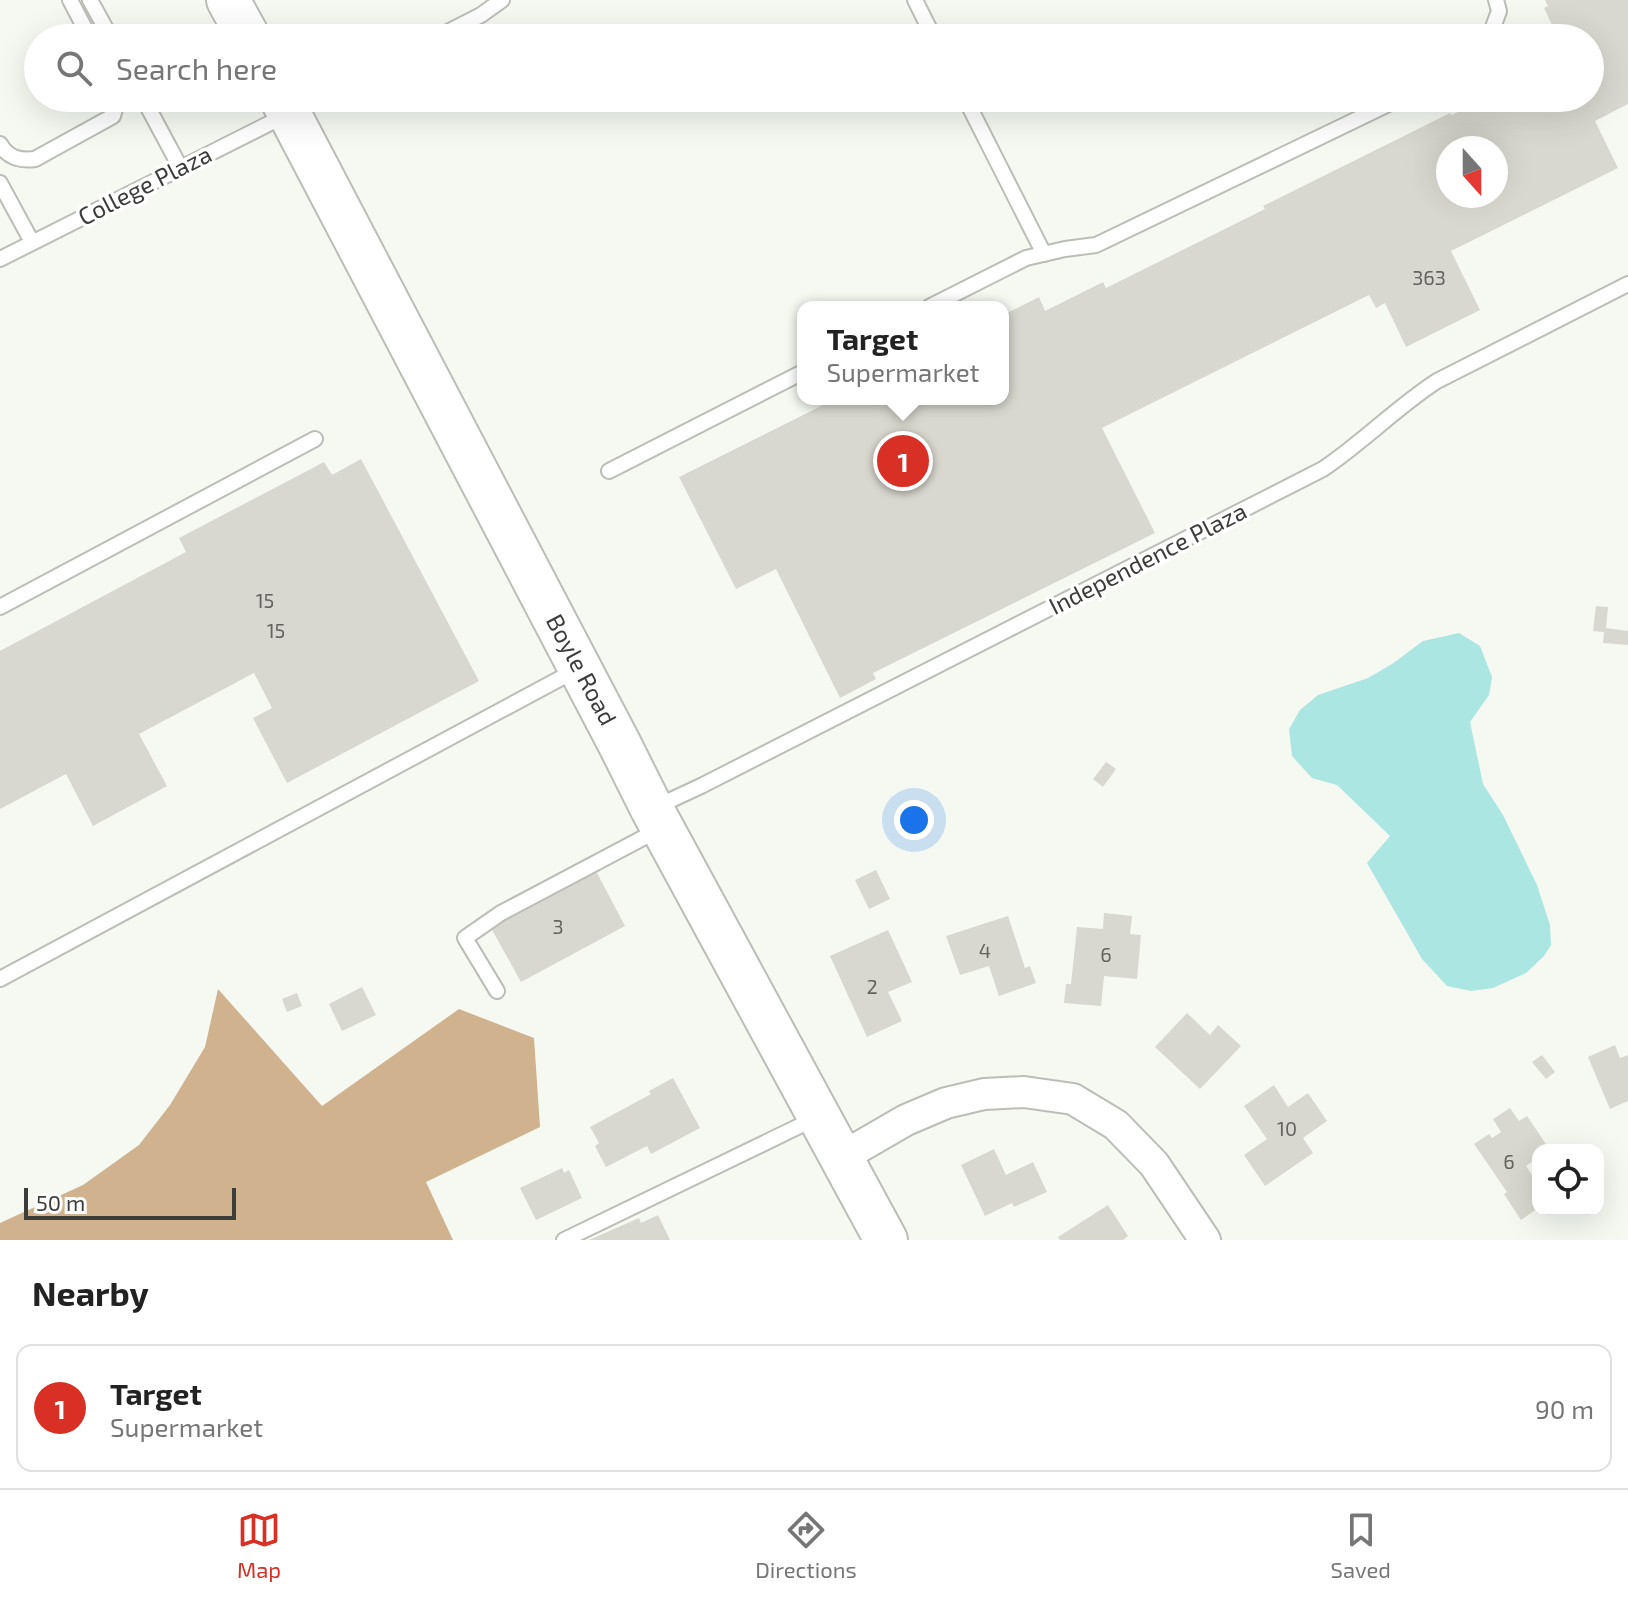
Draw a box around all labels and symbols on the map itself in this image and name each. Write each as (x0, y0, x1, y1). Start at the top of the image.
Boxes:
north arrow (1436, 136, 1508, 208)
street label: College Plaza (73, 139, 216, 231)
house number: 363 (1412, 265, 1446, 289)
pin: 1 (877, 431, 929, 491)
street label: Independence Plaza (1044, 495, 1251, 620)
house number: 15 (256, 588, 274, 612)
street label: Boyle Road (541, 609, 624, 730)
house number: 15 (267, 618, 285, 642)
your location (894, 800, 934, 840)
house number: 3 (552, 914, 564, 938)
house number: 4 (979, 938, 991, 962)
house number: 6 (1100, 942, 1112, 966)
house number: 2 (866, 974, 878, 998)
house number: 10 (1277, 1116, 1297, 1140)
house number: 6 (1503, 1149, 1515, 1173)
scale bar (24, 1184, 236, 1220)

